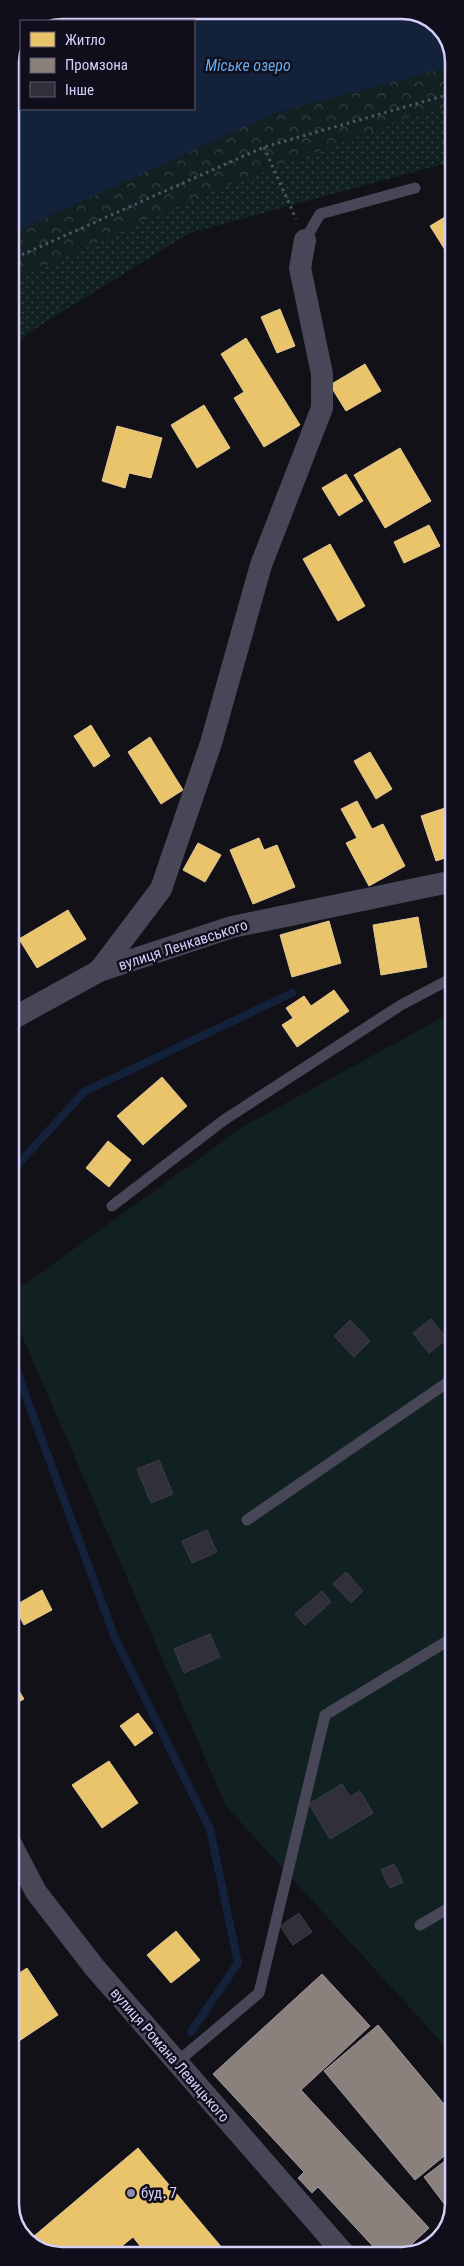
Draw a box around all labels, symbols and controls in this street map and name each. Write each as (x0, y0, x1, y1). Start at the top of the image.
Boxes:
legend (20, 20, 195, 110)
text: Житло (65, 31, 105, 49)
text: Промзона (65, 56, 128, 74)
water label: Міське озеро (205, 56, 291, 75)
text: Інше (65, 81, 94, 99)
street label: вулиця Ленкавського (116, 916, 250, 974)
street label: вулиця Романа Левицького (107, 1984, 233, 2126)
place label: буд. 7 (141, 2184, 177, 2202)
marker: буд. 7 (125, 2187, 137, 2199)

